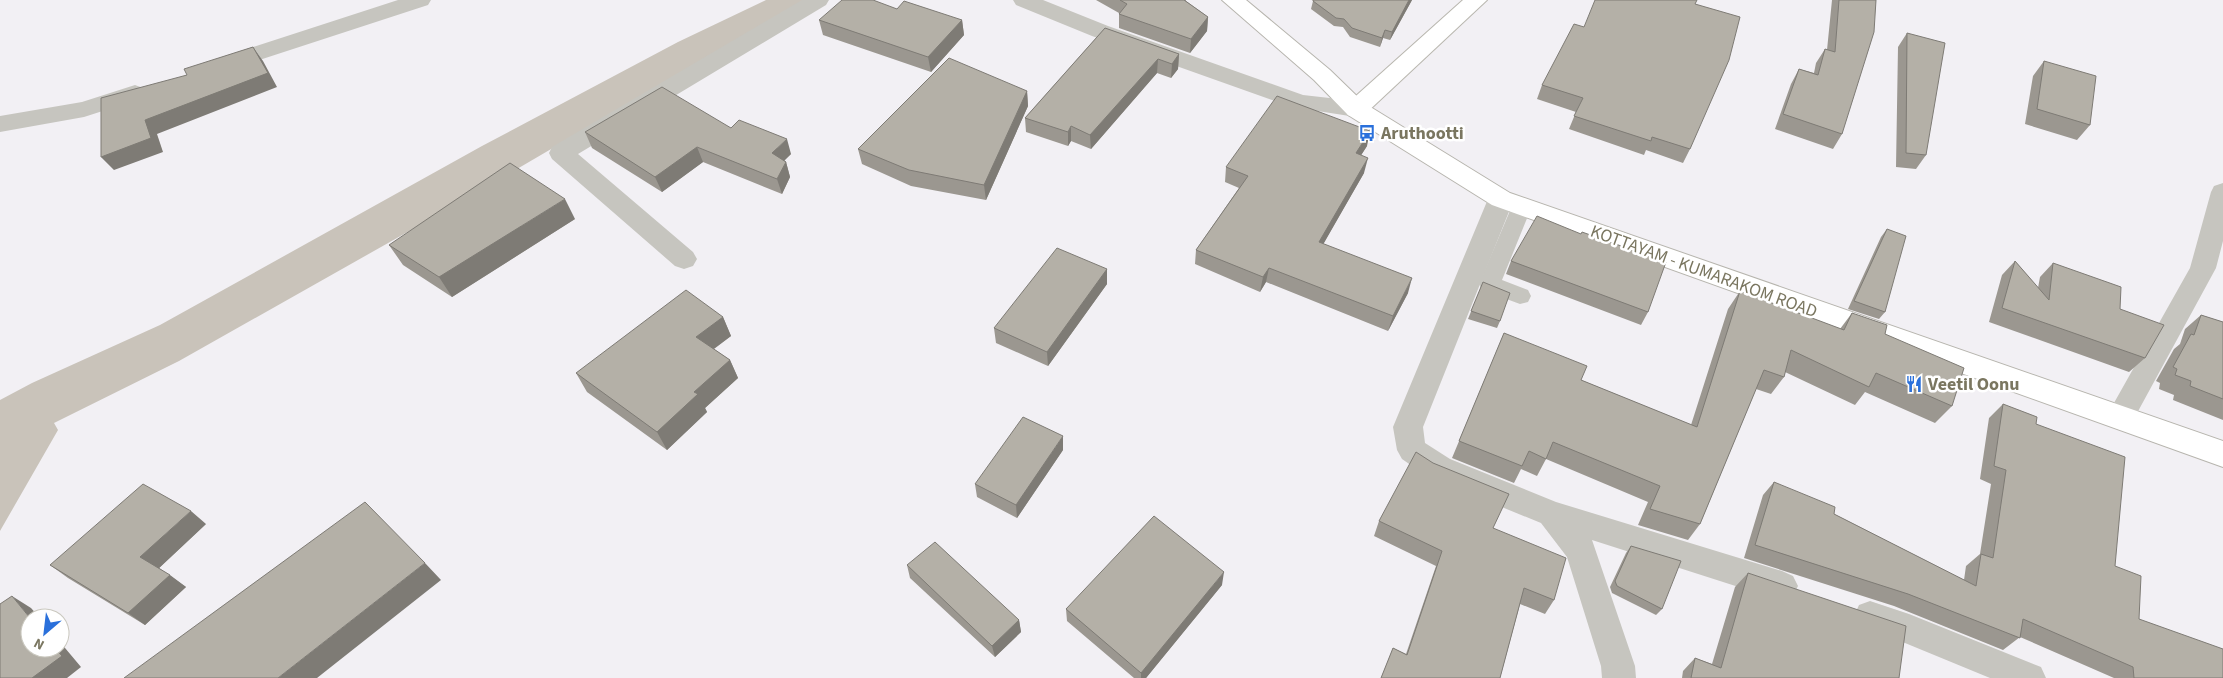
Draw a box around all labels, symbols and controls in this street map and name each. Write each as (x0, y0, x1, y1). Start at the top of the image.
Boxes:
place label: Aruthootti (1380, 121, 1464, 146)
bus stop icon: Aruthootti (1357, 123, 1377, 143)
street label: KOTTAYAM - KUMARAKOM ROAD (1587, 219, 1821, 324)
place label: Veetil Oonu (1927, 372, 2020, 397)
restaurant icon: Veetil Oonu (1904, 374, 1924, 394)
north arrow (20, 608, 70, 658)
text: N (31, 633, 48, 655)

